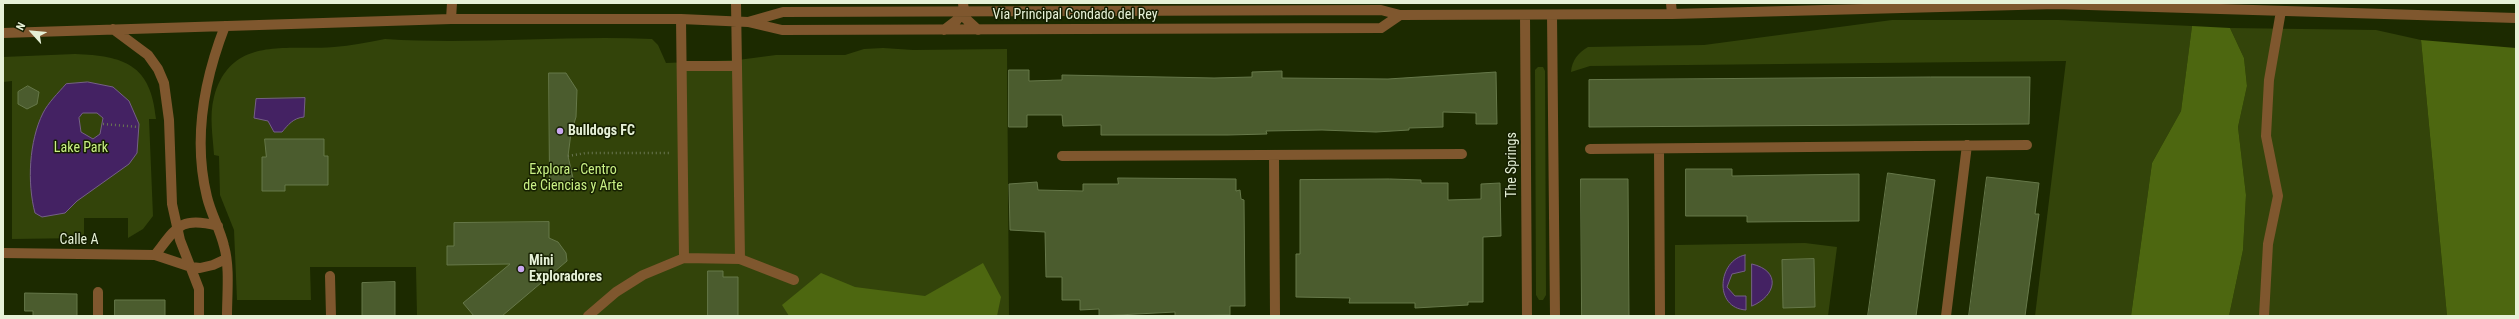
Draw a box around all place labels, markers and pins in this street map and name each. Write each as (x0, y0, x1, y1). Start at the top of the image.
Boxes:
place label: Bulldogs FC (568, 123, 635, 139)
marker: Bulldogs FC (555, 126, 565, 136)
place label: Mini Exploradores (529, 253, 602, 286)
marker: Mini Exploradores (516, 264, 526, 274)

